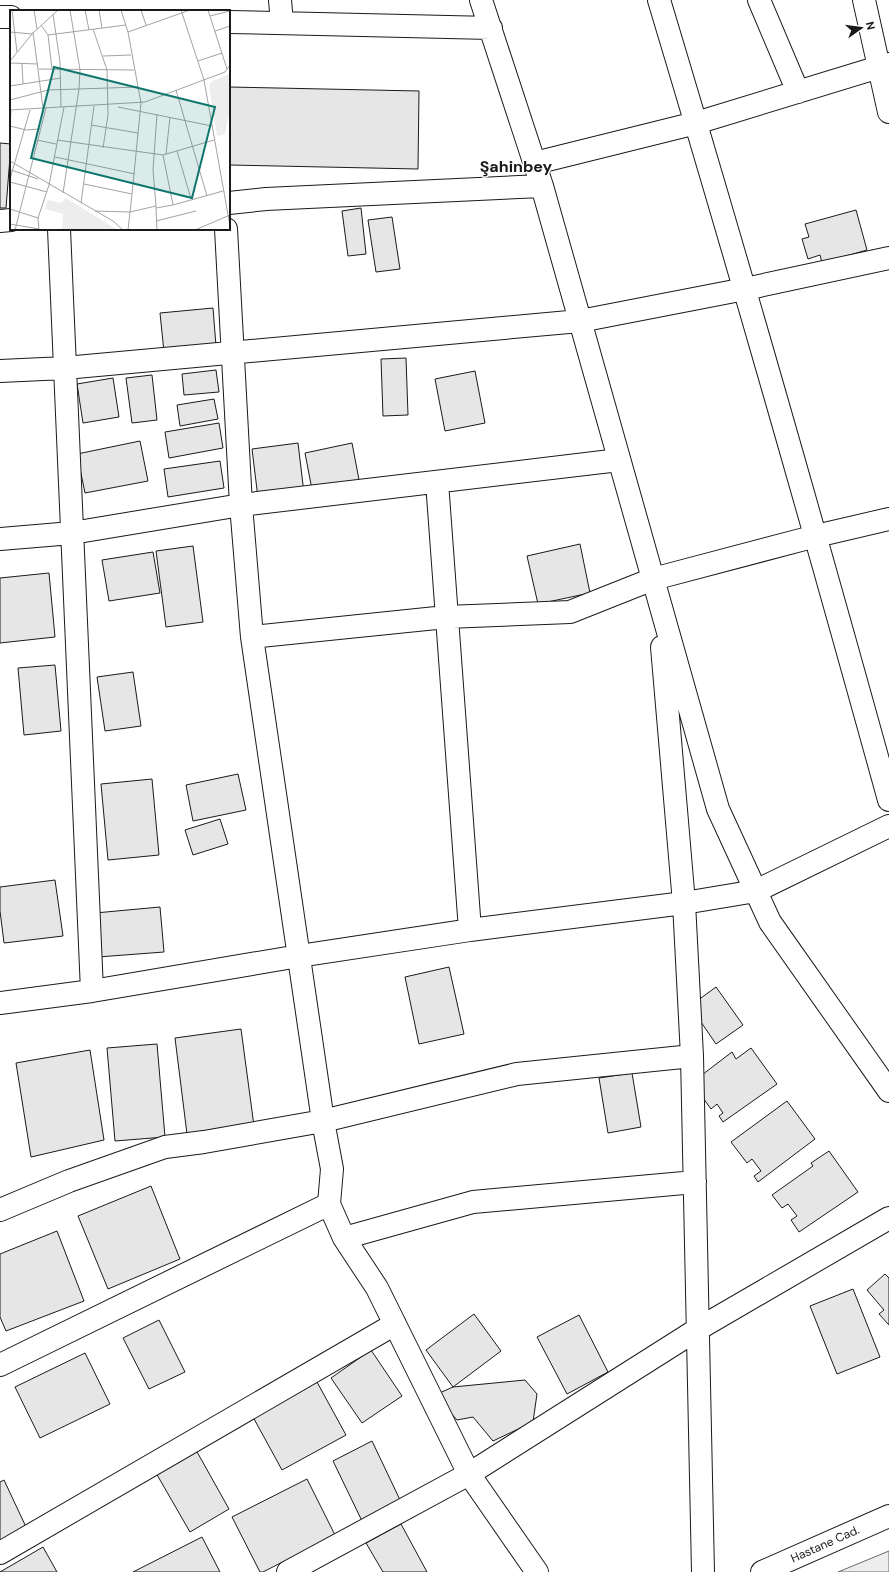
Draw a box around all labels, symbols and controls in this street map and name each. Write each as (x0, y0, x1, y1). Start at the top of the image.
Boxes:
north arrow (841, 8, 881, 48)
inset map (10, 10, 230, 230)
text: N (863, 20, 878, 31)
district label: Şahinbey (480, 156, 553, 177)
street label: Hastane Cad. (788, 1522, 862, 1566)

